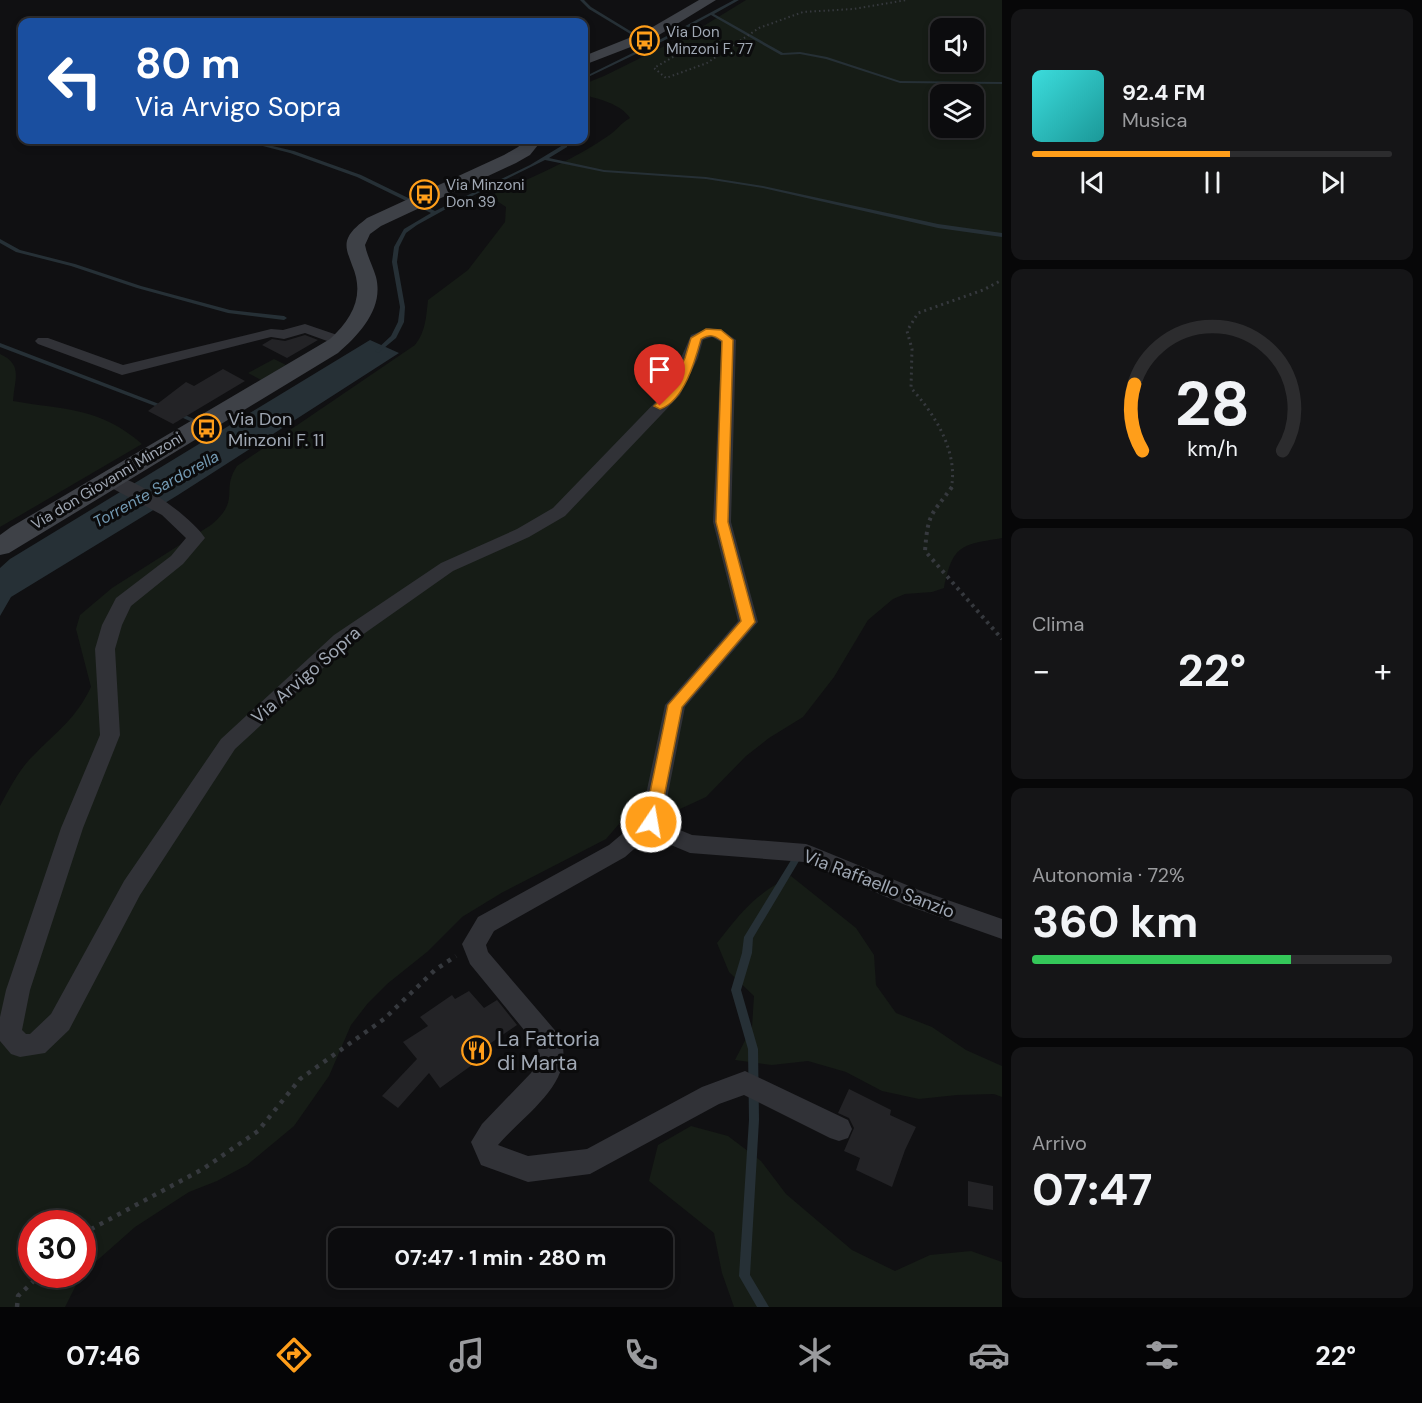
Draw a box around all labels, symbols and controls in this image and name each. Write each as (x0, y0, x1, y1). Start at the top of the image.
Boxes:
map controls (930, 18, 984, 138)
button: sound (930, 18, 984, 72)
place label: Via Don Minzoni F. 77 (666, 22, 753, 59)
bus stop icon: Via Don Minzoni F. 77 (629, 25, 661, 57)
text: 80 m (135, 36, 241, 91)
icon: left (36, 42, 114, 120)
text: 92.4 FM (1122, 78, 1205, 107)
button: layers (930, 84, 984, 138)
text: Via Arvigo Sopra (135, 89, 341, 124)
text: Musica (1122, 107, 1187, 133)
icon: previous (1076, 166, 1109, 199)
icon: pause (1196, 166, 1229, 199)
icon: next (1316, 166, 1349, 199)
place label: Via Minzoni Don 39 (446, 175, 525, 212)
bus stop icon: Via Minzoni Don 39 (409, 178, 441, 210)
pin (634, 344, 685, 406)
icon: arrive (643, 353, 676, 386)
text: 28 (1174, 363, 1250, 444)
place label: Via Don Minzoni F. 11 (228, 407, 324, 452)
bus stop icon: Via Don Minzoni F. 11 (191, 413, 223, 445)
street label: Via don Giovanni Minzoni (27, 428, 187, 534)
text: km/h (1187, 435, 1237, 463)
water label: Torrente Sardorella (89, 446, 223, 532)
text: Clima (1032, 611, 1084, 637)
street label: Via Arvigo Sopra (246, 621, 366, 729)
text: 22° (1178, 641, 1246, 700)
text: − (1032, 649, 1050, 692)
text: + (1374, 649, 1392, 692)
position arrow (619, 790, 683, 854)
street label: Via Raffaello Sanzio (800, 844, 958, 924)
text: Autonomia · 72% (1032, 862, 1185, 888)
text: 360 km (1032, 892, 1198, 951)
place label: La Fattoria di Marta (497, 1025, 600, 1077)
restaurant icon: La Fattoria di Marta (460, 1035, 492, 1067)
text: Arrivo (1032, 1130, 1087, 1156)
text: 07:47 (1032, 1160, 1152, 1219)
speed limit sign: 30 (18, 1210, 96, 1288)
text: 07:47 · 1 min · 280 m (395, 1243, 606, 1272)
icon: directions (273, 1334, 315, 1376)
icon: music (446, 1334, 488, 1376)
icon: phone (620, 1334, 662, 1376)
icon: climate (794, 1334, 836, 1376)
icon: car (968, 1334, 1010, 1376)
icon: filters (1141, 1334, 1183, 1376)
text: 07:46 (66, 1338, 141, 1373)
text: 22° (1315, 1338, 1356, 1373)

